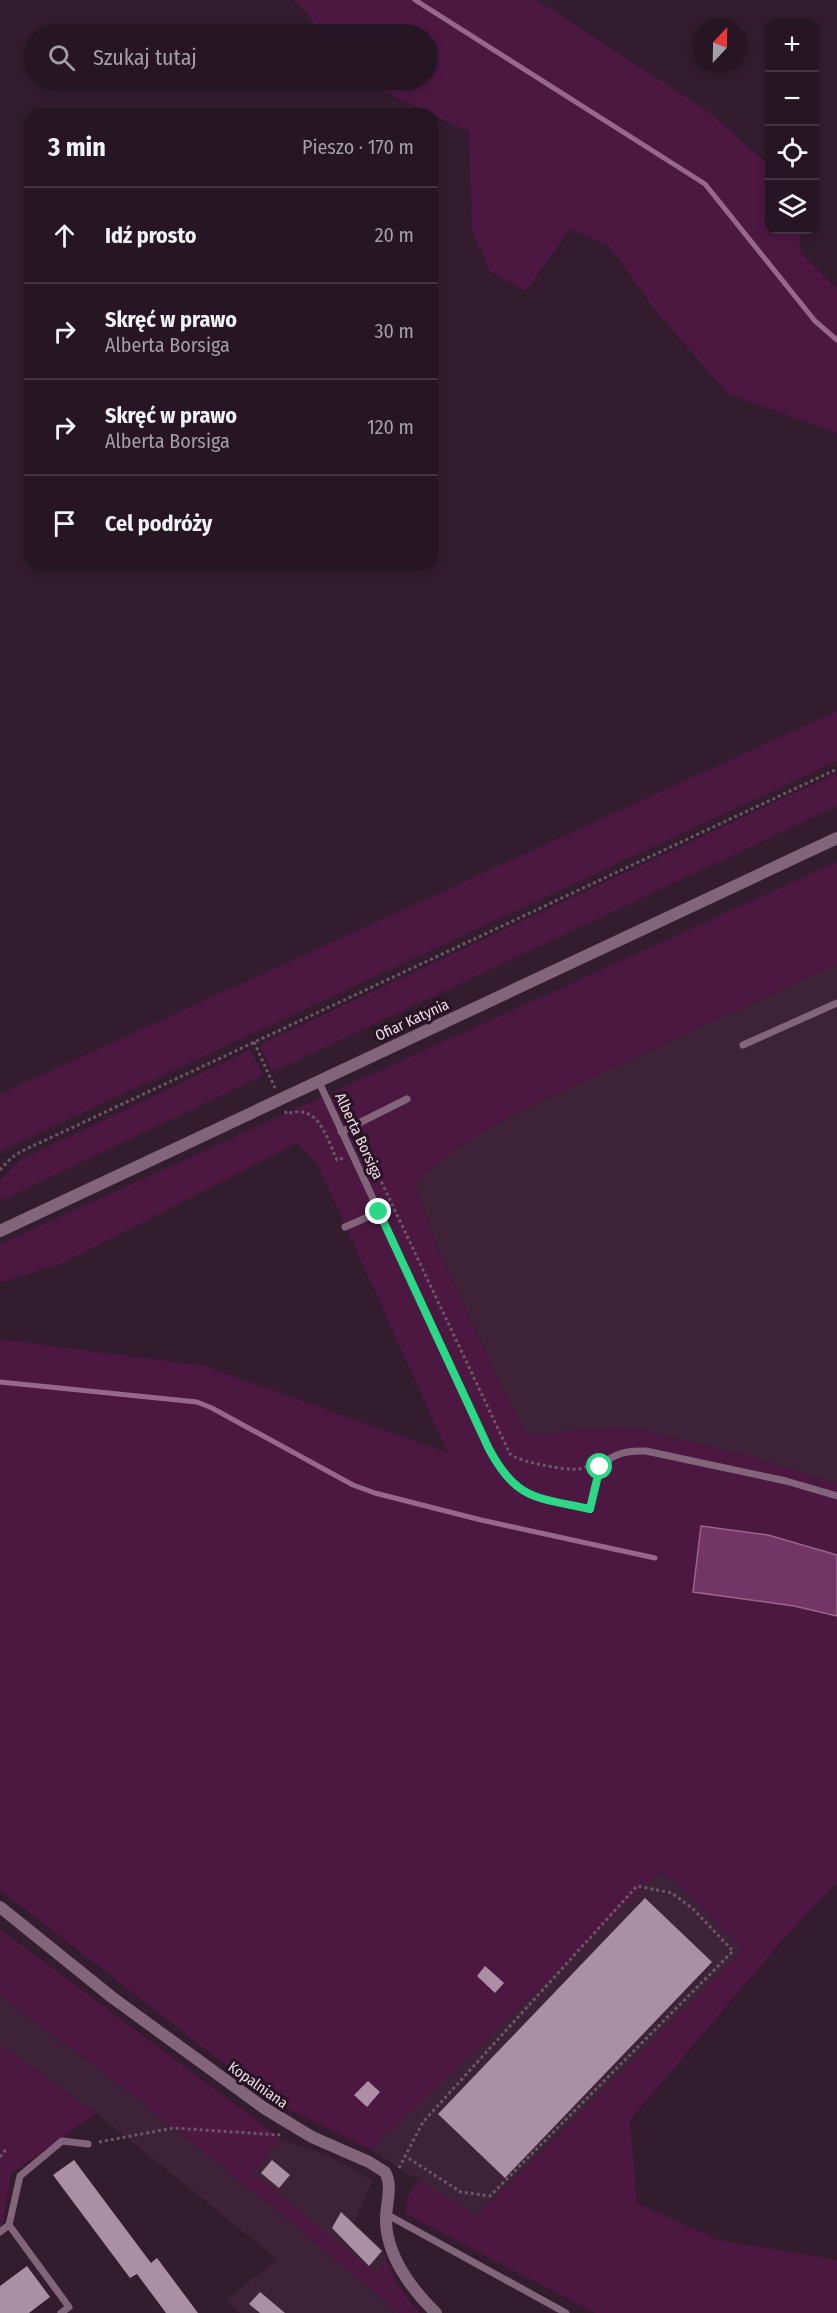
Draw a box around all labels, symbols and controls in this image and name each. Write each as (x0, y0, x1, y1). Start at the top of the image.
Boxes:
north arrow (693, 18, 747, 72)
map controls (765, 18, 819, 234)
button: + (765, 18, 819, 72)
search box (24, 24, 438, 90)
icon: search (45, 41, 78, 74)
text: Szukaj tutaj (93, 44, 197, 71)
button: − (765, 72, 819, 126)
button: locate (765, 126, 819, 180)
text: 3 min (48, 132, 106, 163)
text: Pieszo · 170 m (302, 135, 414, 159)
button: layers (765, 180, 819, 234)
icon: ahead (48, 219, 81, 252)
text: Idź prosto (105, 222, 197, 249)
text: 20 m (375, 223, 414, 247)
text: Skręć w prawo (105, 306, 237, 333)
icon: right (48, 315, 81, 348)
text: 30 m (374, 319, 414, 343)
text: Alberta Borsiga (105, 333, 230, 357)
text: Skręć w prawo (105, 402, 237, 429)
icon: right (48, 411, 81, 444)
text: 120 m (367, 415, 414, 439)
text: Alberta Borsiga (105, 429, 230, 453)
icon: arrive (48, 507, 81, 540)
text: Cel podróży (105, 510, 212, 537)
street label: Ofiar Katynia (372, 995, 452, 1045)
street label: Alberta Borsiga (331, 1090, 387, 1182)
route end (365, 1198, 391, 1224)
route start (586, 1453, 612, 1479)
street label: Kopalniana (225, 2058, 291, 2112)

